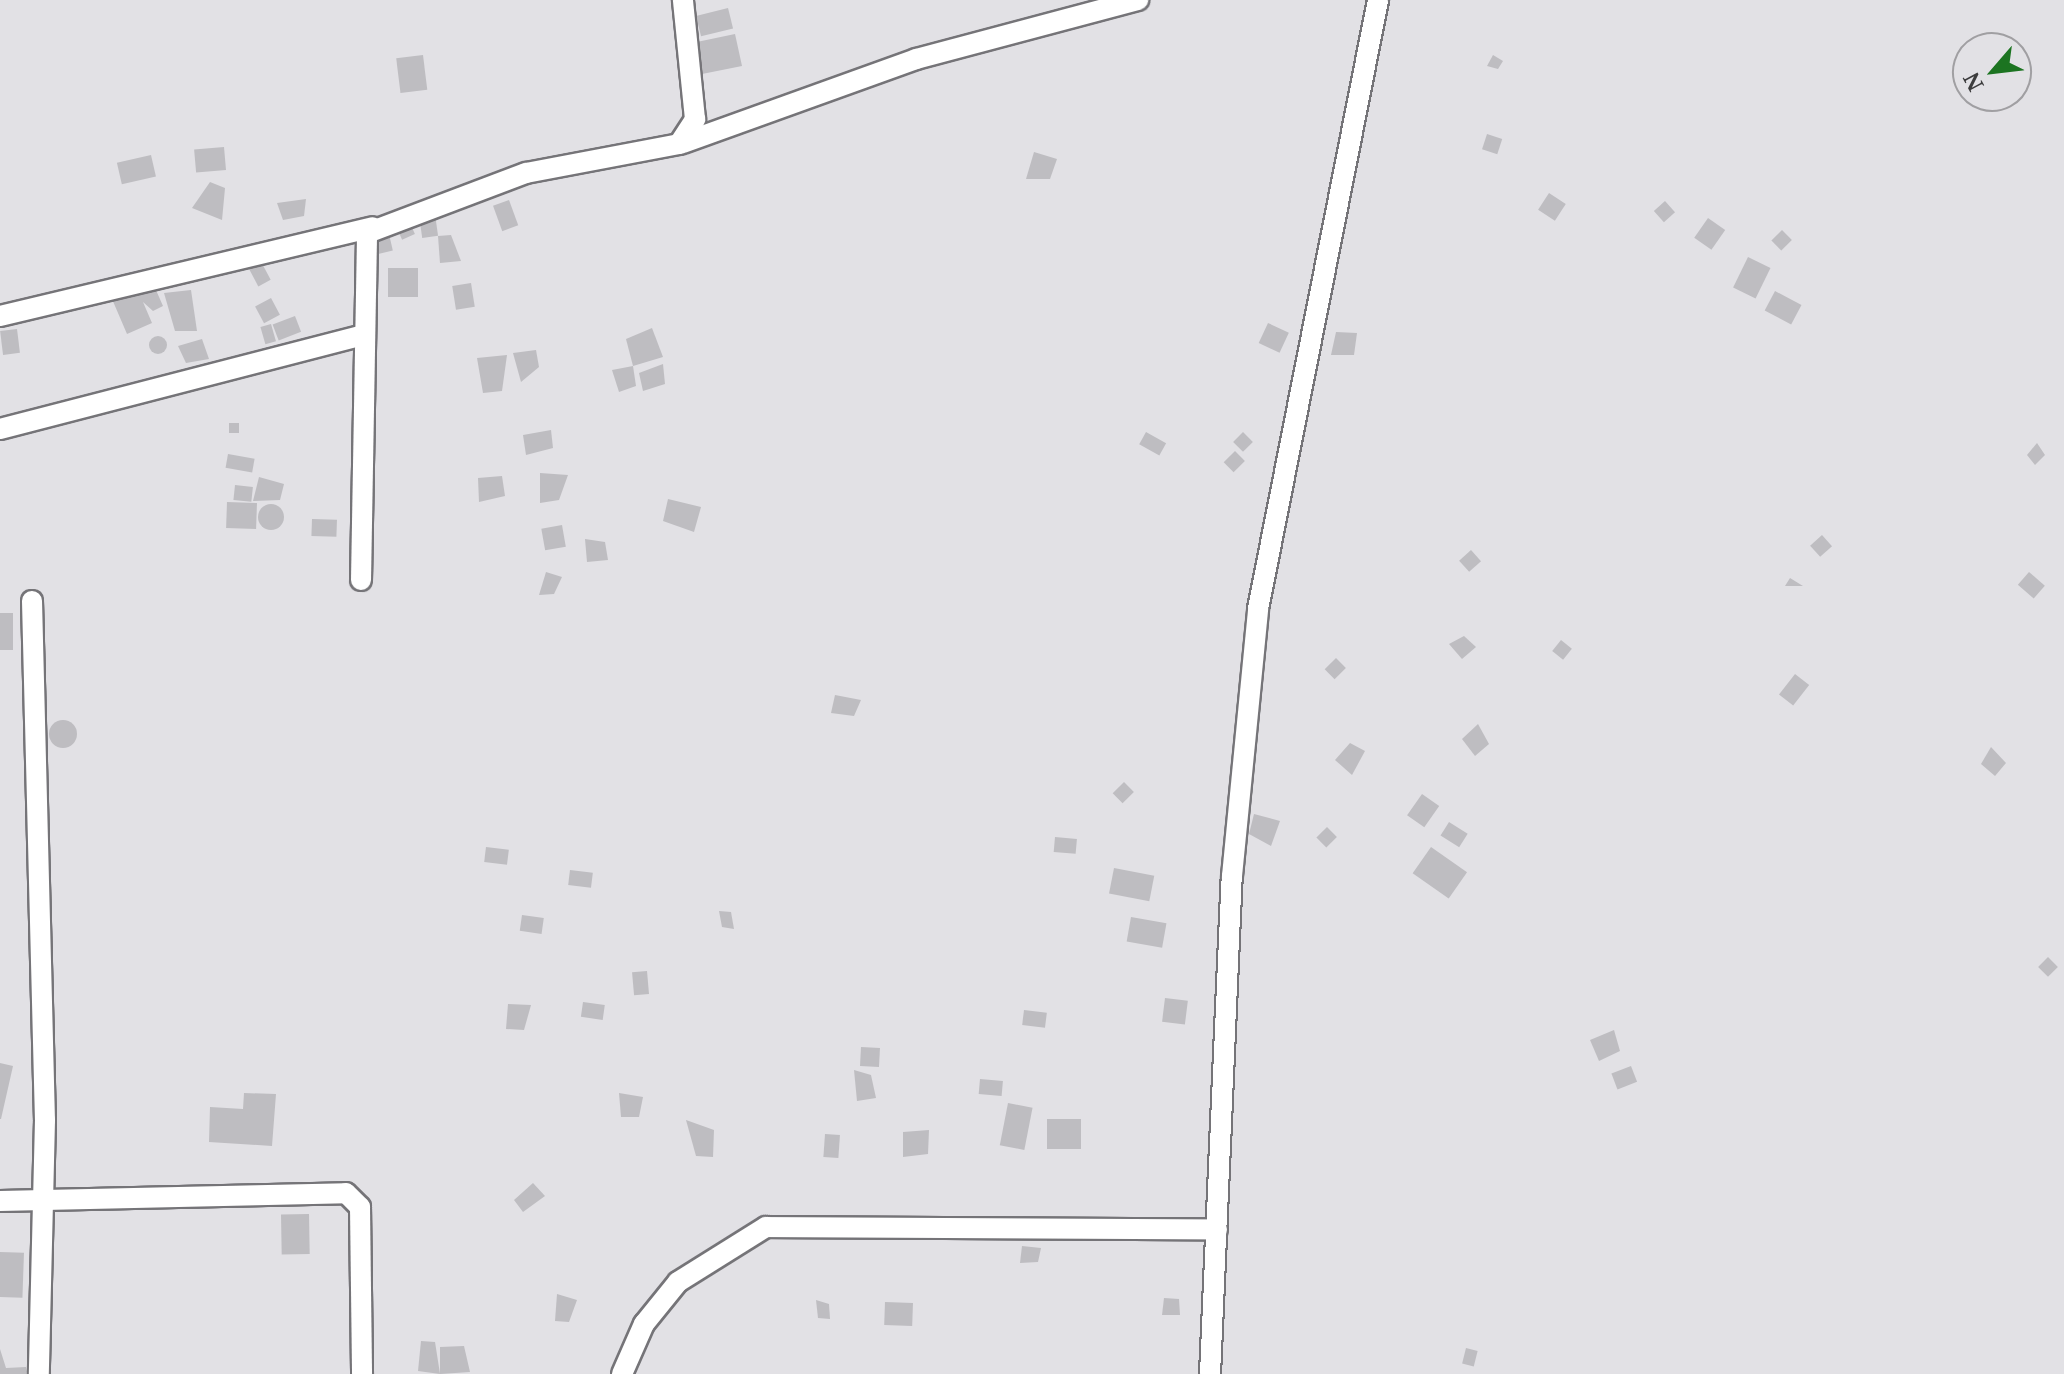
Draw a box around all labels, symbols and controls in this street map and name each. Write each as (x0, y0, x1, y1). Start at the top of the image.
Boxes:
north arrow (1952, 32, 2032, 112)
text: N (1955, 68, 1990, 97)

